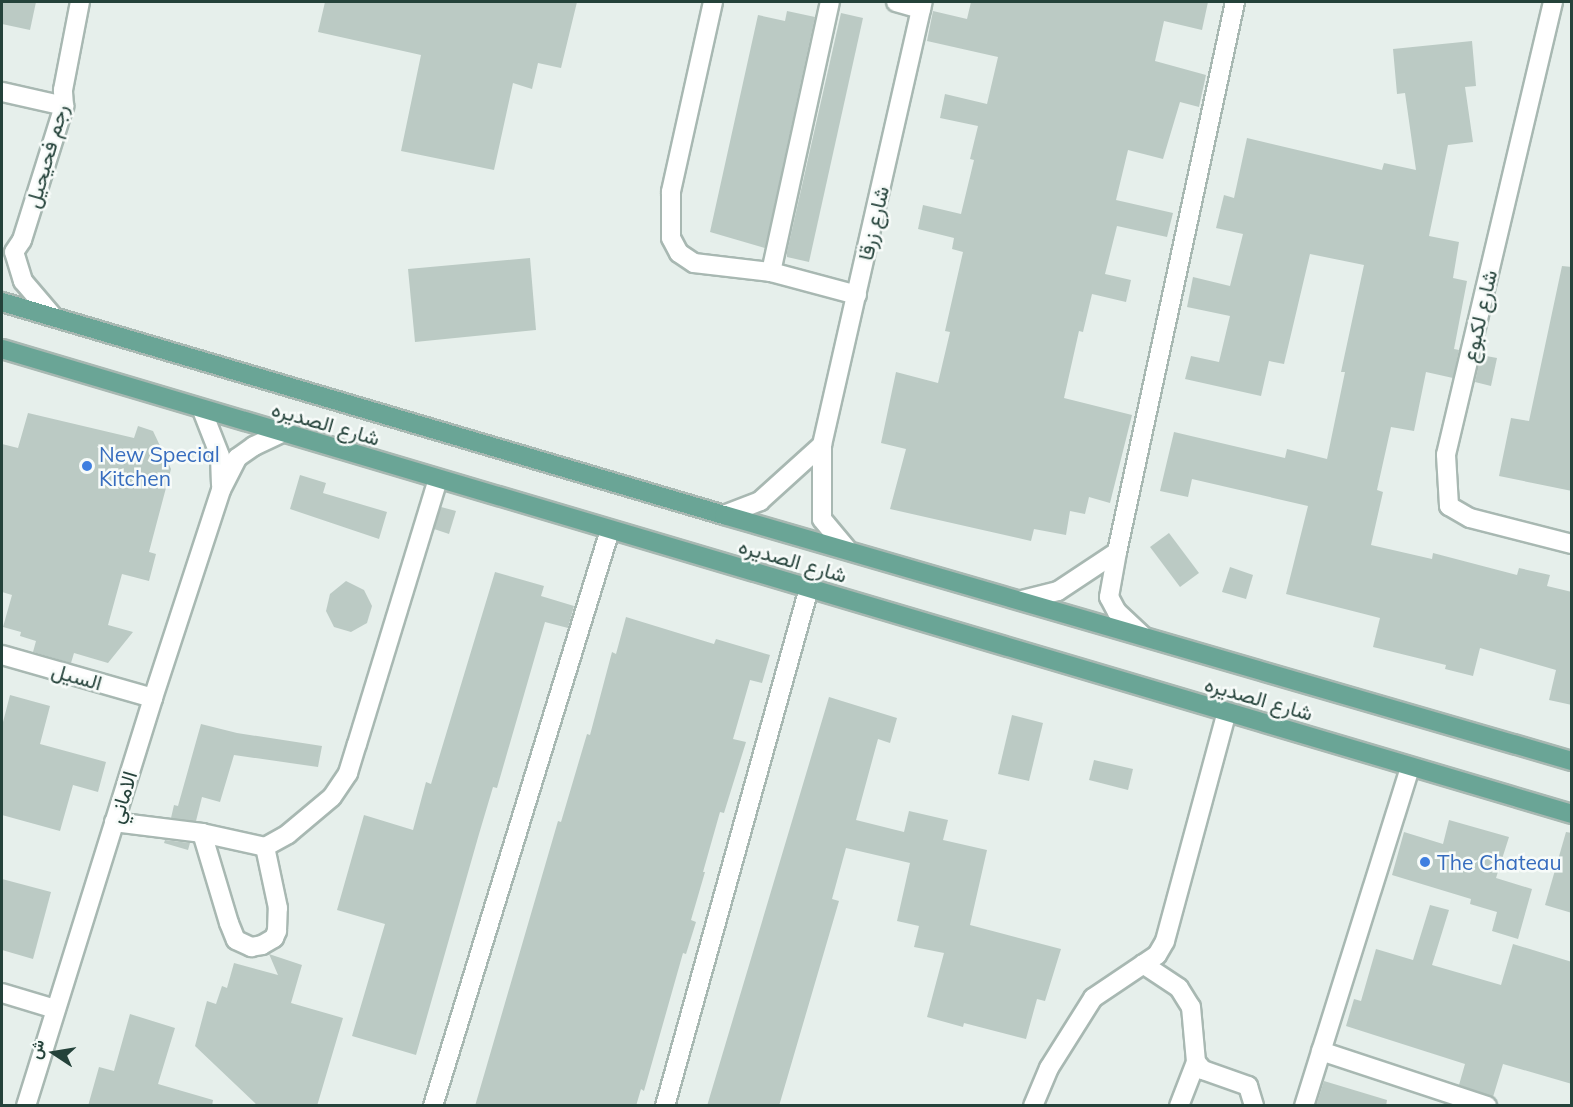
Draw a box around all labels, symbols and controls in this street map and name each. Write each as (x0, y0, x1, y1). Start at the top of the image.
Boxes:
street label: رجم فحيحيل (19, 101, 73, 211)
street label: شارع زرقا (852, 183, 894, 263)
street label: شارع لكبوع (1456, 267, 1502, 365)
street label: شارع الصديره (269, 396, 383, 450)
place label: New Special Kitchen (99, 441, 220, 491)
marker: New Special Kitchen (80, 459, 94, 473)
street label: شارع الصديره (736, 533, 850, 587)
street label: السيل (49, 657, 105, 695)
street label: شارع الصديره (1202, 671, 1316, 725)
street label: الاماني (102, 768, 142, 826)
place label: The Chateau (1437, 849, 1562, 875)
marker: The Chateau (1418, 855, 1432, 869)
north arrow (24, 1023, 84, 1083)
text: ش (25, 1038, 48, 1061)

